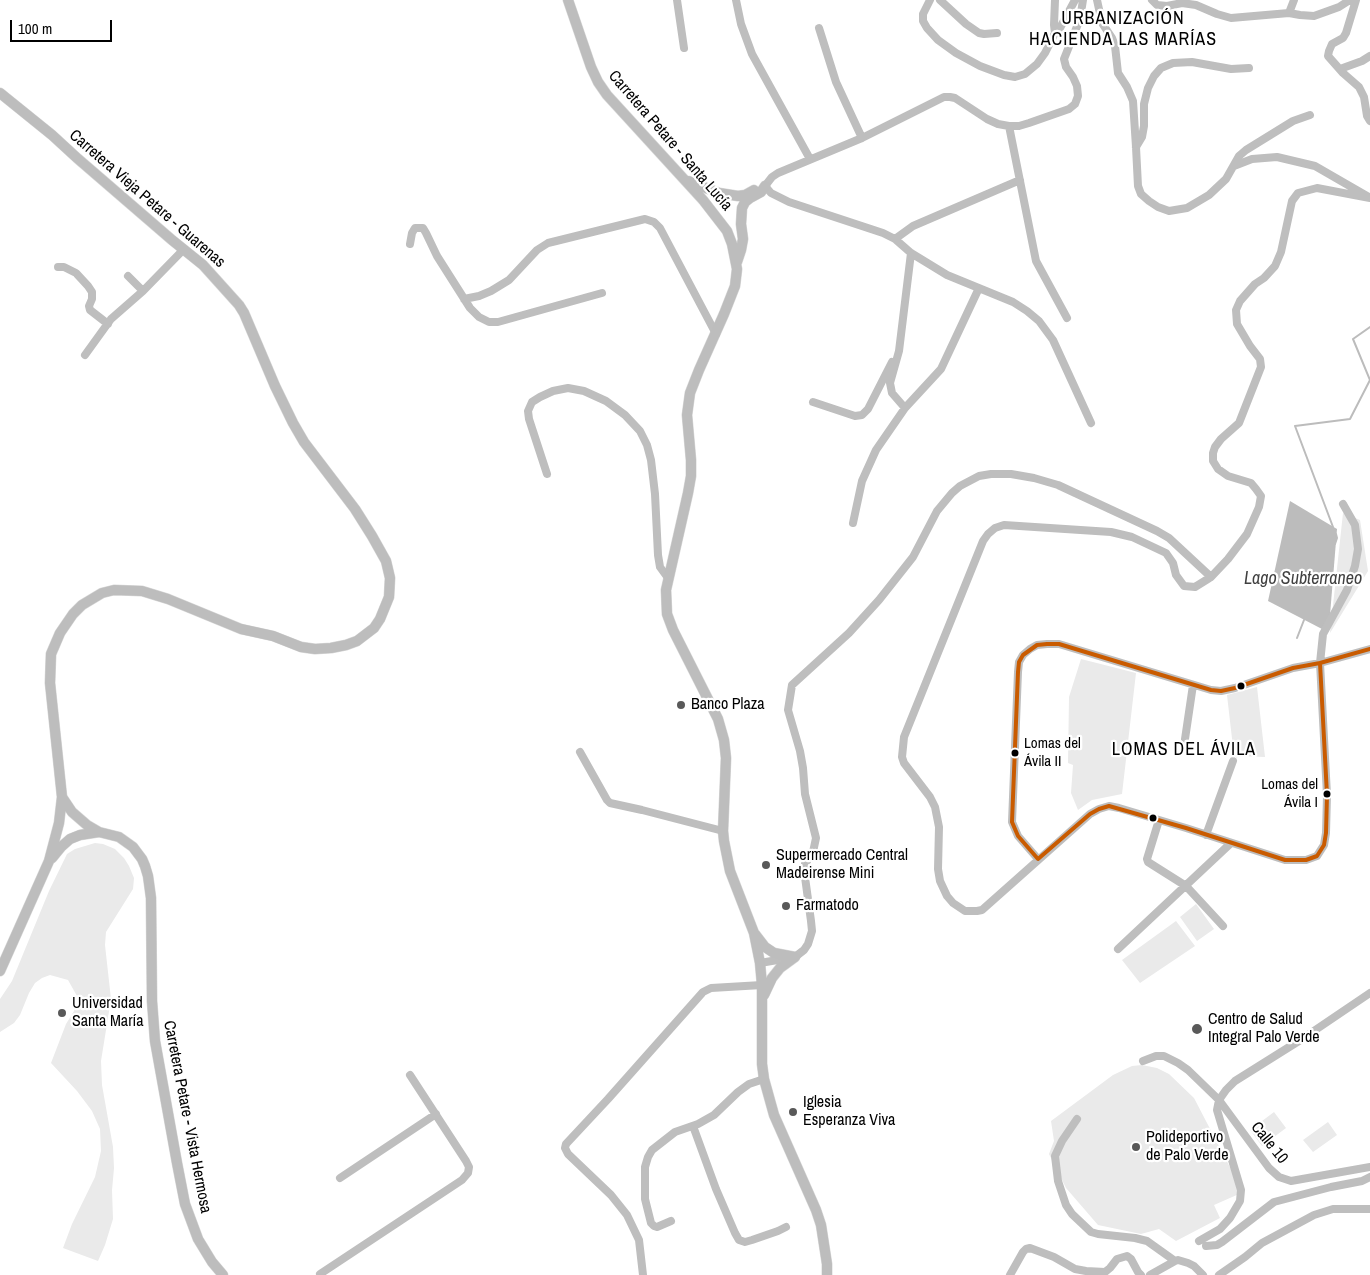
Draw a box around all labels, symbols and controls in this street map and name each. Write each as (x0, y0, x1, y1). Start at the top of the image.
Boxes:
district label: URBANIZACIÓN HACIENDA LAS MARÍAS (1027, 8, 1219, 50)
scale bar (12, 10, 115, 42)
text: 100 m (18, 18, 52, 39)
street label: Carretera Petare - Santa Lucía (604, 67, 736, 215)
street label: Carretera Vieja Petare - Guarenas (65, 126, 229, 272)
water label: Lago Subterraneo (1244, 568, 1362, 590)
unlabelled marker (1236, 681, 1246, 691)
place label: Banco Plaza (691, 695, 765, 715)
marker: Banco Plaza (675, 699, 687, 711)
place label: Lomas del Ávila II (1024, 735, 1081, 770)
district label: LOMAS DEL ÁVILA (1110, 739, 1258, 761)
marker: Lomas del Ávila II (1010, 748, 1020, 758)
place label: Lomas del Ávila I (1261, 776, 1318, 811)
marker: Lomas del Ávila I (1322, 789, 1332, 799)
unlabelled marker (1148, 813, 1158, 823)
place label: Supermercado Central Madeirense Mini (776, 846, 908, 884)
marker: Supermercado Central Madeirense Mini (760, 859, 772, 871)
place label: Farmatodo (796, 896, 859, 916)
marker: Farmatodo (780, 900, 792, 912)
place label: Universidad Santa María (72, 994, 143, 1032)
marker: Universidad Santa María (56, 1007, 68, 1019)
place label: Centro de Salud Integral Palo Verde (1208, 1010, 1320, 1048)
street label: Carretera Petare - Vista Hermosa (159, 1019, 215, 1215)
marker: Centro de Salud Integral Palo Verde (1190, 1022, 1204, 1036)
place label: Iglesia Esperanza Viva (803, 1093, 895, 1131)
marker: Iglesia Esperanza Viva (787, 1106, 799, 1118)
street label: Calle 10 (1246, 1118, 1292, 1168)
place label: Polideportivo de Palo Verde (1146, 1128, 1228, 1166)
marker: Polideportivo de Palo Verde (1130, 1141, 1142, 1153)

